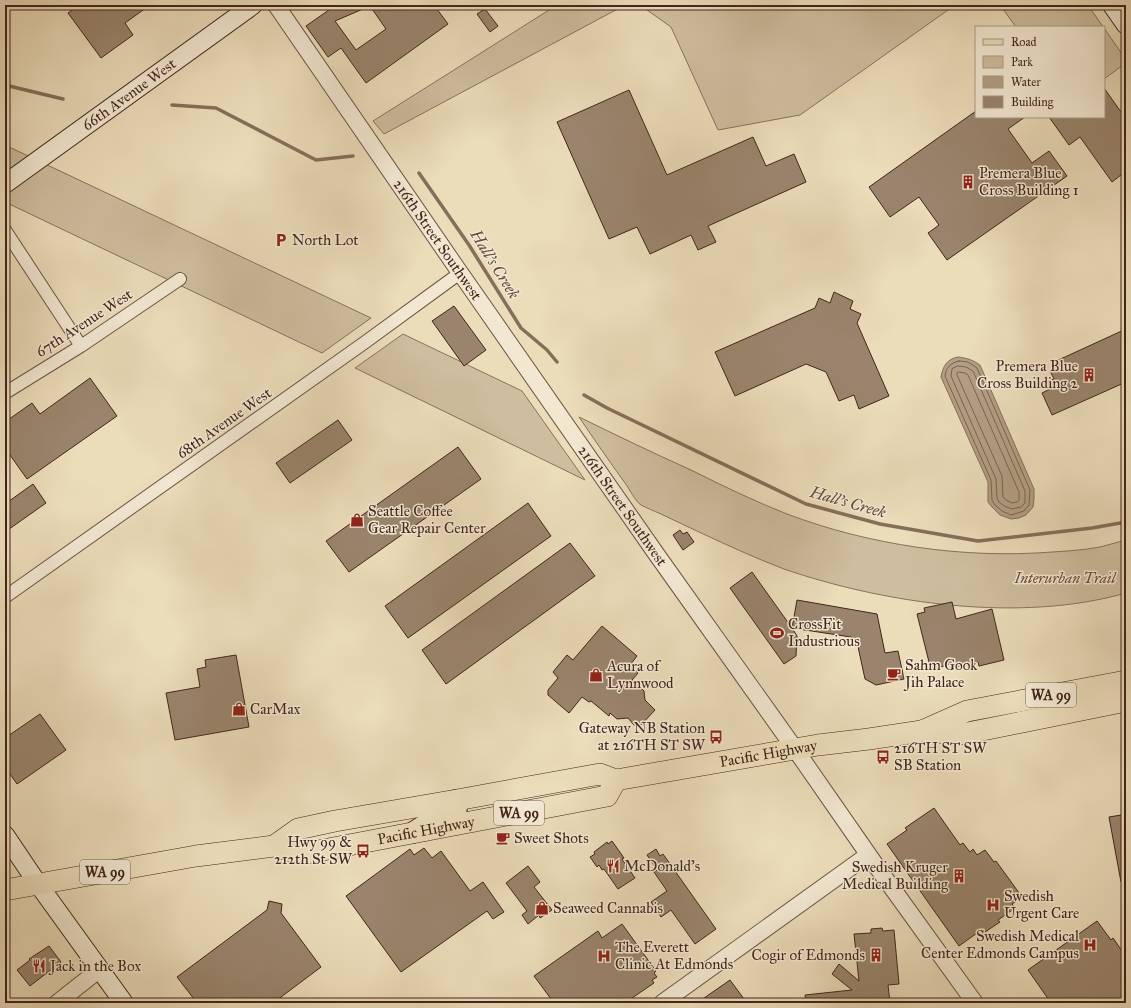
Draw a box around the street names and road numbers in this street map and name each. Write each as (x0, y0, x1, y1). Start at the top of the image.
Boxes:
street label: 66th Avenue West (79, 54, 180, 134)
street label: 216th Street Southwest (390, 176, 486, 304)
street label: 67th Avenue West (32, 285, 136, 361)
street label: 68th Avenue West (173, 383, 275, 462)
street label: 216th Street Southwest (574, 442, 671, 570)
road number: WA 99 (1026, 683, 1076, 707)
street label: Pacific Highway (718, 736, 819, 771)
road number: WA 99 (494, 801, 544, 825)
street label: Pacific Highway (376, 812, 477, 848)
road number: WA 99 (80, 860, 130, 884)

